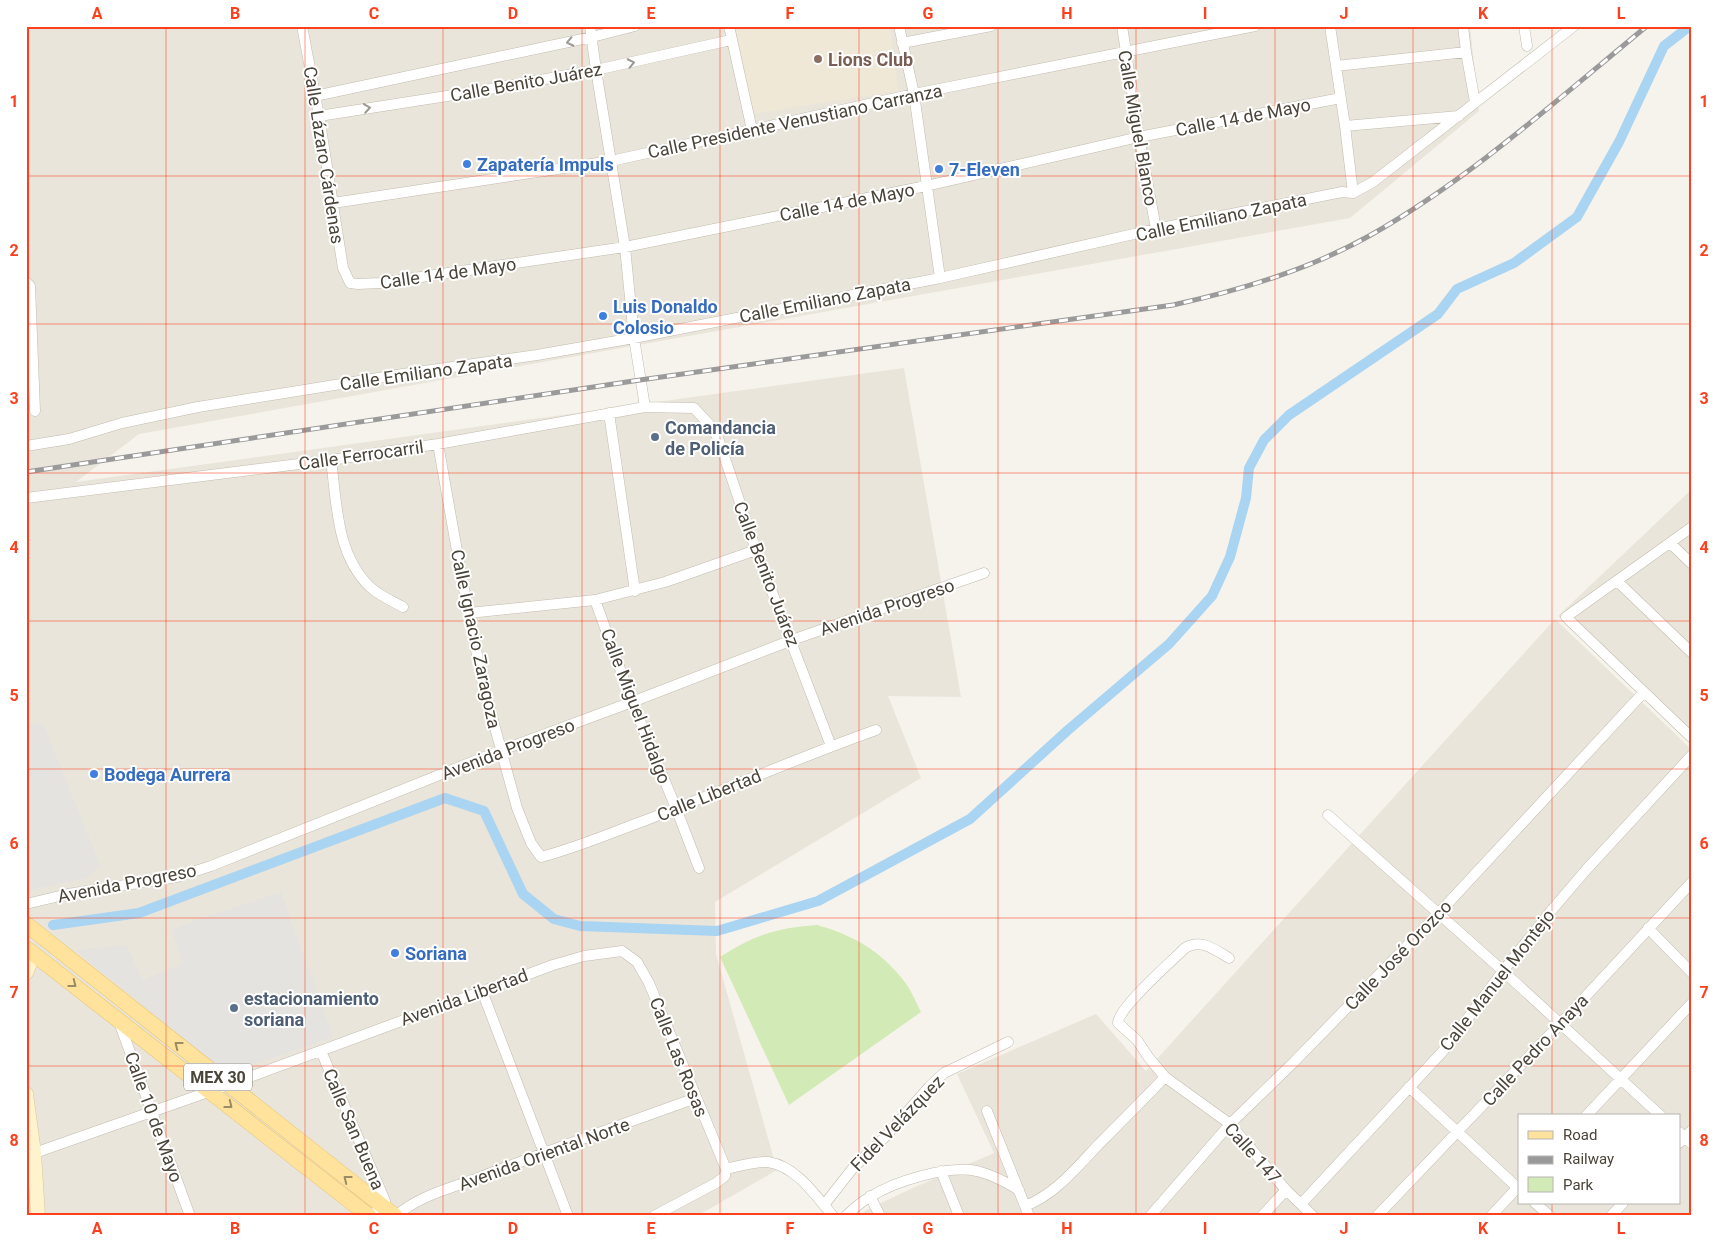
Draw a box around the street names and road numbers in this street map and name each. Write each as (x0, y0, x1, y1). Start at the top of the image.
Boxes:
street label: Calle Miguel Blanco (1114, 48, 1162, 208)
street label: Calle Benito Juárez (448, 58, 604, 106)
street label: Calle Lázaro Cárdenas (300, 65, 348, 245)
street label: Calle Presidente Venustiano Carranza (646, 79, 944, 163)
street label: Calle 14 de Mayo (1174, 94, 1312, 140)
street label: Calle 14 de Mayo (778, 179, 916, 225)
street label: Calle Emiliano Zapata (1134, 189, 1308, 245)
street label: Calle 14 de Mayo (379, 253, 517, 293)
street label: Calle Emiliano Zapata (738, 273, 912, 327)
street label: Calle Emiliano Zapata (338, 349, 514, 395)
street label: Calle Ferrocarril (297, 436, 425, 474)
street label: Calle Benito Juárez (730, 498, 804, 650)
street label: Calle Ignacio Zaragoza (447, 548, 505, 730)
street label: Avenida Progreso (817, 574, 957, 640)
street label: Calle Miguel Hidalgo (597, 625, 675, 787)
street label: Avenida Progreso (438, 714, 578, 784)
street label: Calle Libertad (654, 765, 764, 825)
street label: Avenida Progreso (56, 859, 198, 907)
street label: Calle José Orozco (1340, 896, 1456, 1014)
street label: Calle Manuel Montejo (1435, 905, 1559, 1055)
street label: Avenida Libertad (397, 964, 531, 1030)
street label: Calle Pedro Anaya (1478, 990, 1592, 1110)
street label: Calle Las Rosas (645, 994, 713, 1120)
street label: Calle 10 de Mayo (121, 1049, 187, 1185)
road number: MEX 30 (184, 1064, 252, 1090)
street label: Calle San Buena (319, 1065, 389, 1193)
street label: Fidel Velázquez (846, 1071, 948, 1175)
street label: Avenida Oriental Norte (456, 1113, 632, 1195)
street label: Calle 147 (1220, 1118, 1286, 1188)

